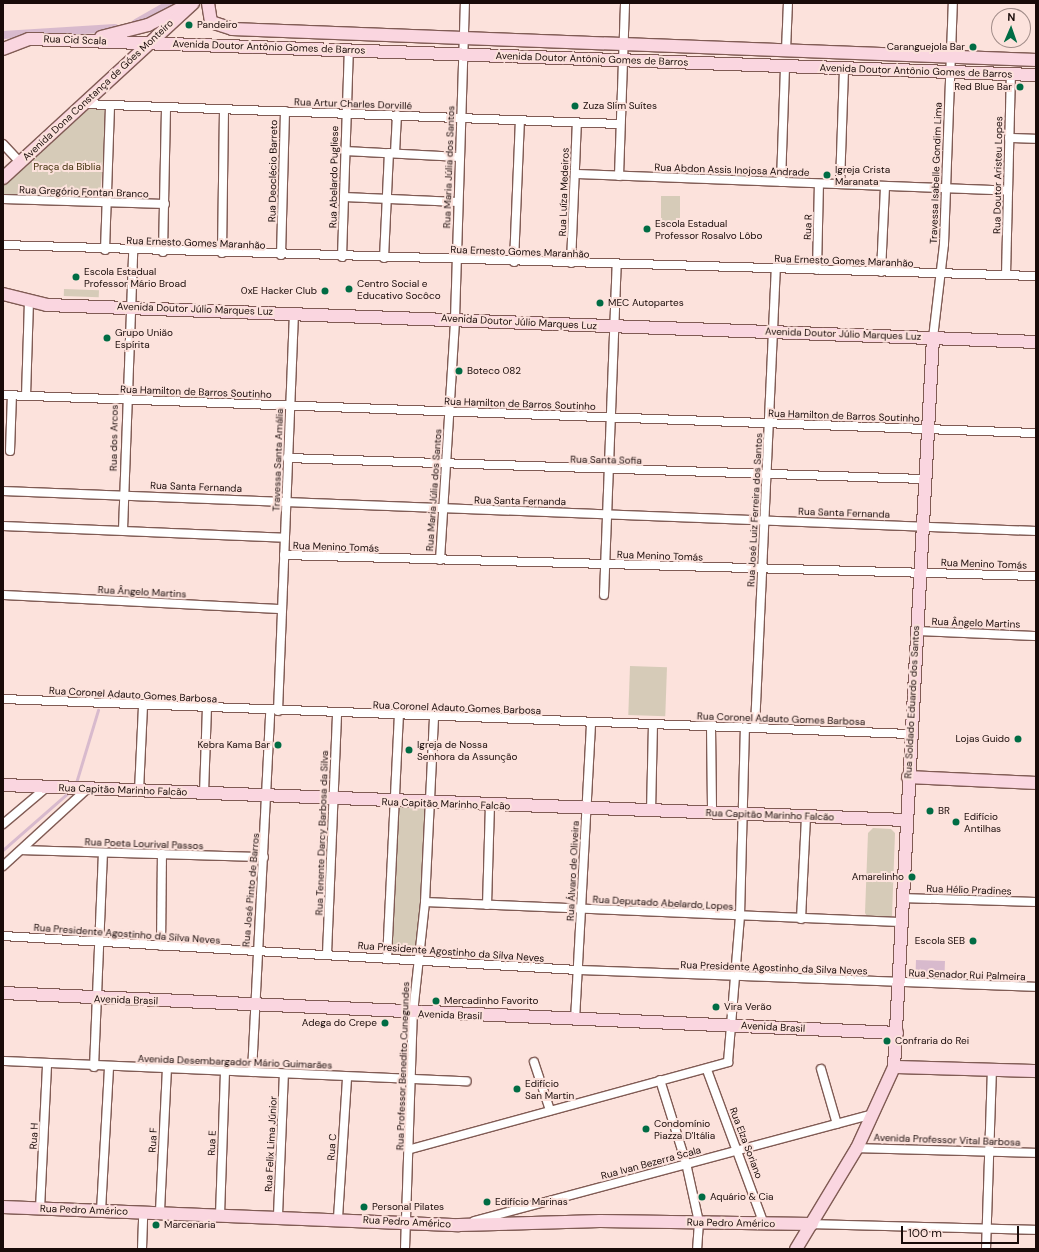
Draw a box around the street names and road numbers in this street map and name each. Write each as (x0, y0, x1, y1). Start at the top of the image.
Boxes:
street label: Avenida Dona Constança de Góes Monteiro (20, 17, 176, 163)
street label: Rua Cid Scala (43, 33, 107, 47)
street label: Avenida Doutor Antônio Gomes de Barros (172, 38, 366, 56)
street label: Avenida Doutor Antônio Gomes de Barros (495, 50, 689, 68)
street label: Avenida Doutor Antônio Gomes de Barros (819, 62, 1013, 80)
street label: Rua Artur Charles Dorvillé (294, 96, 412, 112)
street label: Travessa Isabelle Gondim Lima (928, 102, 944, 244)
street label: Rua Maria Júlia dos Santos (441, 105, 457, 229)
street label: Rua Doutor Aristeu Lopes (991, 116, 1005, 234)
street label: Rua Deoclécio Barreto (266, 120, 280, 222)
street label: Rua Abelardo Pugliese (327, 126, 341, 228)
street label: Rua Luíza Medeiros (556, 148, 572, 236)
street label: Rua Abdon Assis Inojosa Andrade (654, 161, 810, 179)
street label: Rua Gregório Fontan Branco (19, 184, 149, 200)
street label: Rua R (802, 214, 814, 240)
street label: Rua Ernesto Gomes Maranhão (126, 235, 266, 251)
street label: Rua Ernesto Gomes Maranhão (450, 244, 590, 260)
street label: Rua Ernesto Gomes Maranhão (774, 253, 914, 269)
street label: Avenida Doutor Júlio Marques Luz (117, 300, 273, 318)
street label: Avenida Doutor Júlio Marques Luz (441, 312, 597, 332)
street label: Avenida Doutor Júlio Marques Luz (765, 325, 921, 343)
street label: Rua Hamilton de Barros Soutinho (120, 383, 272, 401)
street label: Rua Hamilton de Barros Soutinho (444, 395, 596, 413)
street label: Rua dos Arcos (107, 405, 121, 471)
street label: Rua Hamilton de Barros Soutinho (768, 407, 920, 425)
street label: Travessa Santa Amália (270, 408, 286, 512)
street label: Rua Maria Júlia dos Santos (424, 428, 444, 552)
street label: Rua José Luiz Ferreira dos Santos (745, 433, 765, 587)
street label: Rua Santa Sofia (570, 453, 642, 467)
street label: Rua Santa Fernanda (150, 479, 242, 495)
street label: Rua Santa Fernanda (474, 494, 566, 508)
street label: Rua Santa Fernanda (798, 505, 890, 521)
street label: Rua Menino Tomás (293, 539, 379, 555)
street label: Rua Menino Tomás (617, 548, 703, 564)
street label: Rua Menino Tomás (941, 556, 1027, 572)
street label: Rua Ângelo Martins (97, 584, 187, 600)
street label: Rua Ângelo Martins (931, 615, 1021, 631)
street label: Rua Soldado Eduardo dos Santos (902, 625, 922, 779)
street label: Rua Coronel Adauto Gomes Barbosa (49, 685, 217, 705)
street label: Rua Coronel Adauto Gomes Barbosa (373, 699, 541, 717)
street label: Rua Coronel Adauto Gomes Barbosa (697, 710, 865, 728)
street label: Rua Tenente Darcy Barbosa da Silva (313, 750, 331, 916)
street label: Rua Capitão Marinho Falcão (58, 782, 188, 798)
street label: Rua Capitão Marinho Falcão (381, 796, 511, 812)
street label: Rua Capitão Marinho Falcão (705, 807, 835, 823)
street label: Rua Álvaro de Oliveira (564, 821, 582, 921)
street label: Rua José Pinto de Barros (240, 832, 262, 948)
street label: Rua Poeta Lourival Passos (84, 836, 204, 852)
street label: Rua Hélio Pradines (926, 883, 1012, 897)
street label: Rua Deputado Abelardo Lopes (592, 893, 734, 913)
street label: Rua Presidente Agostinho da Silva Neves (33, 921, 221, 947)
street label: Rua Presidente Agostinho da Silva Neves (357, 939, 545, 965)
street label: Rua Presidente Agostinho da Silva Neves (680, 959, 868, 977)
street label: Rua Senador Rui Palmeira (908, 967, 1026, 983)
street label: Rua Professor Benedito Cunegundes (394, 981, 412, 1151)
street label: Avenida Brasil (94, 993, 158, 1007)
street label: Avenida Brasil (418, 1008, 482, 1022)
street label: Avenida Brasil (741, 1019, 805, 1035)
street label: Avenida Desembargador Mário Guimarães (137, 1053, 333, 1071)
street label: Rua Felix Lima Júnior (262, 1096, 280, 1192)
street label: Rua Elza Soriano (727, 1106, 765, 1180)
street label: Rua H (27, 1122, 41, 1150)
street label: Rua F (146, 1127, 160, 1153)
street label: Rua E (206, 1130, 218, 1156)
street label: Avenida Professor Vital Barbosa (873, 1131, 1021, 1149)
street label: Rua C (325, 1133, 339, 1161)
street label: Rua Ivan Bezerra Scala (600, 1144, 702, 1182)
street label: Rua Pedro Américo (40, 1202, 128, 1218)
street label: Rua Pedro Américo (363, 1214, 451, 1230)
street label: Rua Pedro Américo (687, 1216, 775, 1230)

